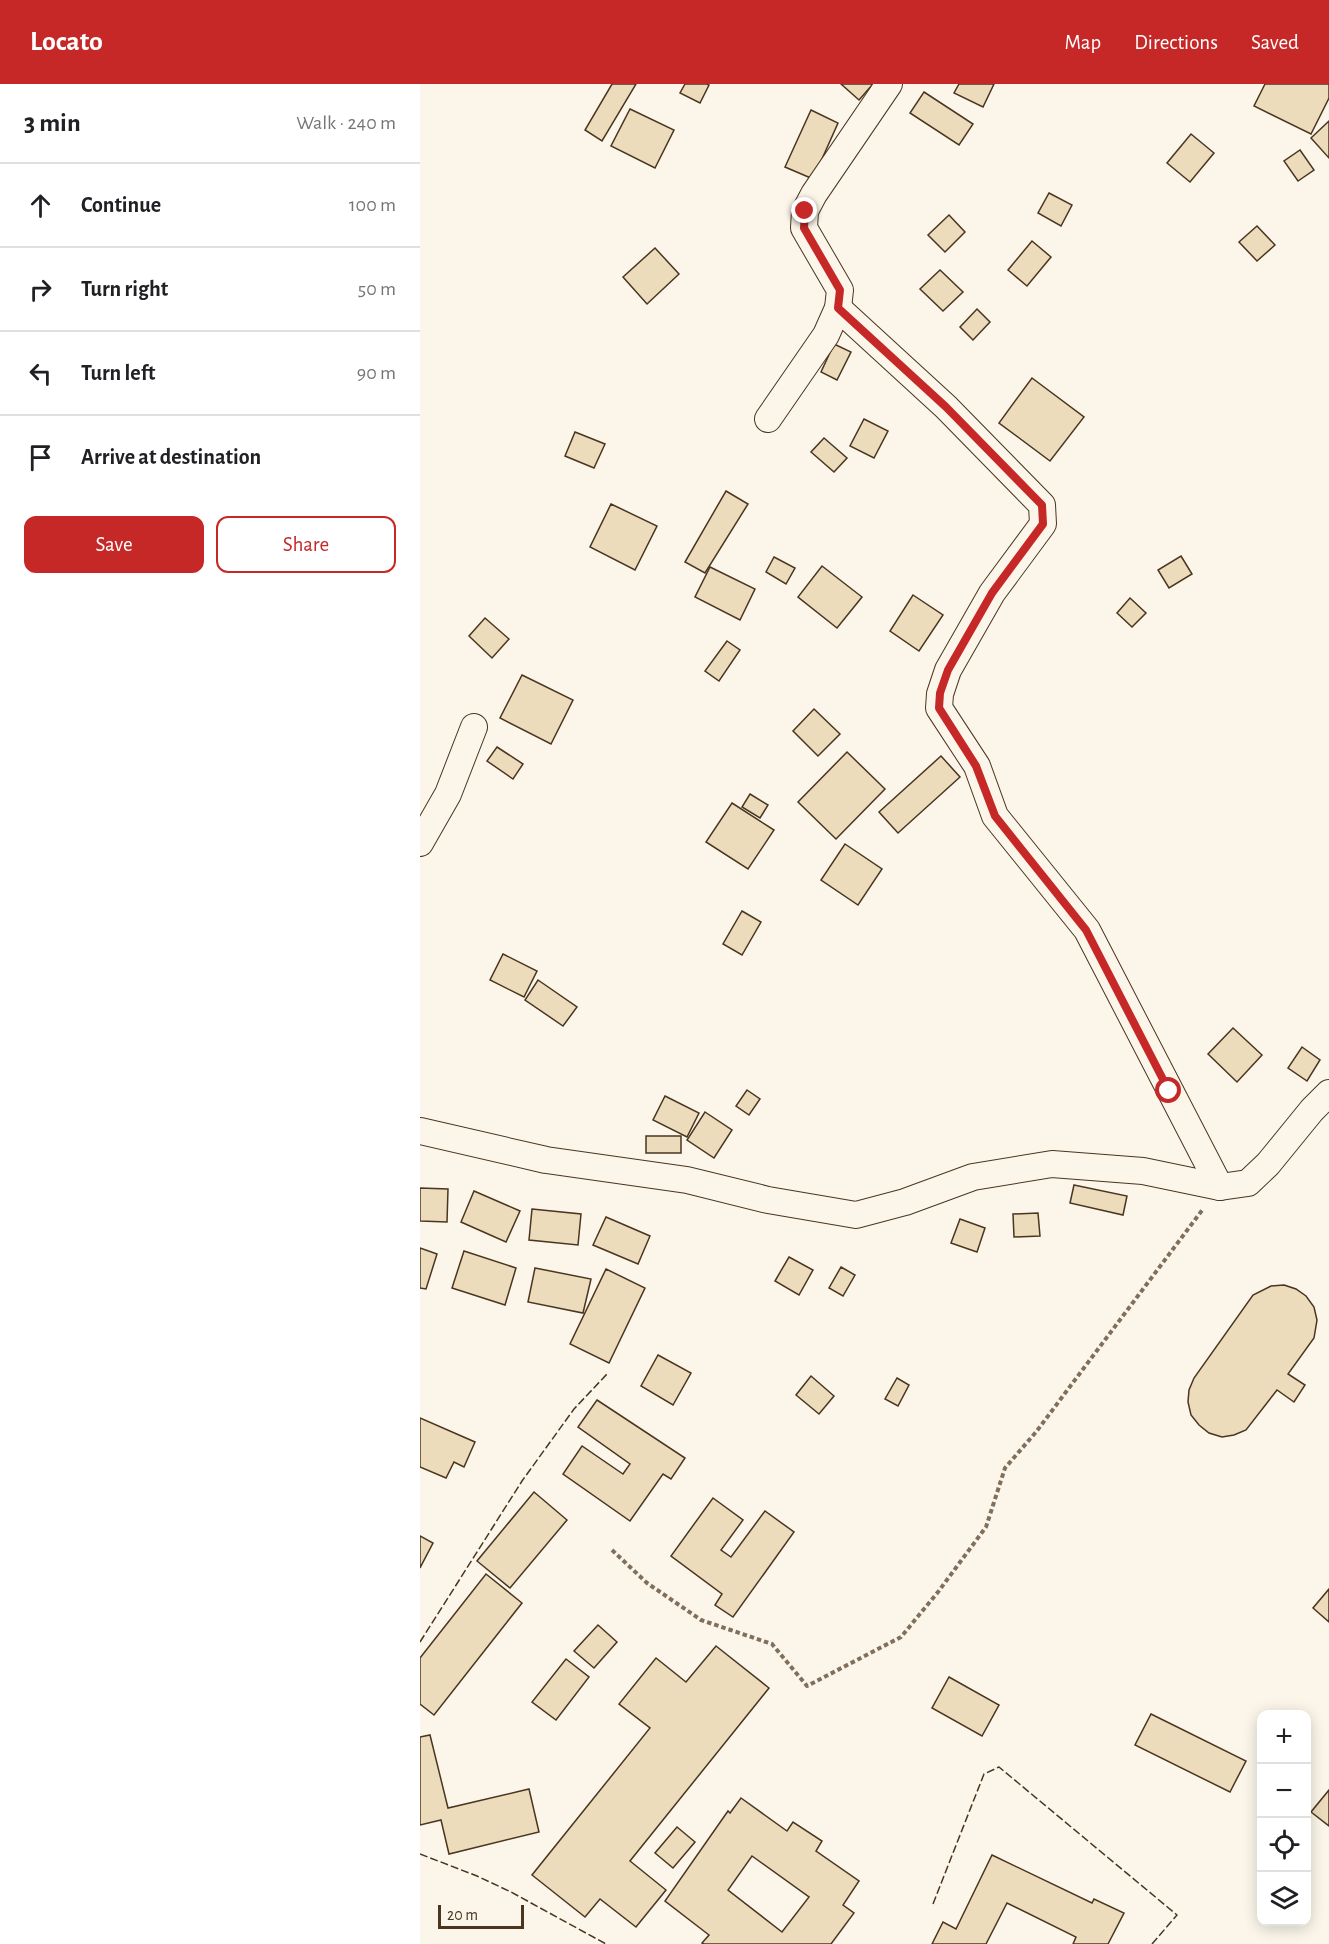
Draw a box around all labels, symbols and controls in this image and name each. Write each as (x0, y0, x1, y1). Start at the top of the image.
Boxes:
text: Locato (30, 28, 103, 56)
text: Map (1065, 32, 1101, 53)
text: Directions (1134, 32, 1218, 53)
text: Saved (1251, 32, 1299, 53)
text: 3 min (24, 110, 81, 136)
text: Walk · 240 m (296, 113, 396, 133)
icon: ahead (24, 189, 57, 222)
text: Continue (81, 194, 161, 216)
text: 100 m (349, 195, 396, 215)
route end (791, 197, 817, 223)
icon: right (24, 273, 57, 306)
text: Turn right (81, 278, 168, 300)
text: 50 m (358, 279, 396, 299)
icon: left (24, 357, 57, 390)
text: Turn left (81, 362, 155, 384)
text: 90 m (357, 363, 396, 383)
icon: arrive (24, 441, 57, 474)
text: Arrive at destination (81, 446, 261, 468)
button: Save (24, 516, 204, 573)
button: Share (216, 516, 396, 573)
route start (1155, 1077, 1181, 1103)
map controls (1257, 1710, 1311, 1926)
button: + (1257, 1710, 1311, 1764)
button: − (1257, 1764, 1311, 1818)
button: locate (1257, 1818, 1311, 1872)
button: layers (1257, 1872, 1311, 1926)
scale bar (438, 1902, 524, 1930)
text: 20 m (447, 1907, 478, 1923)

